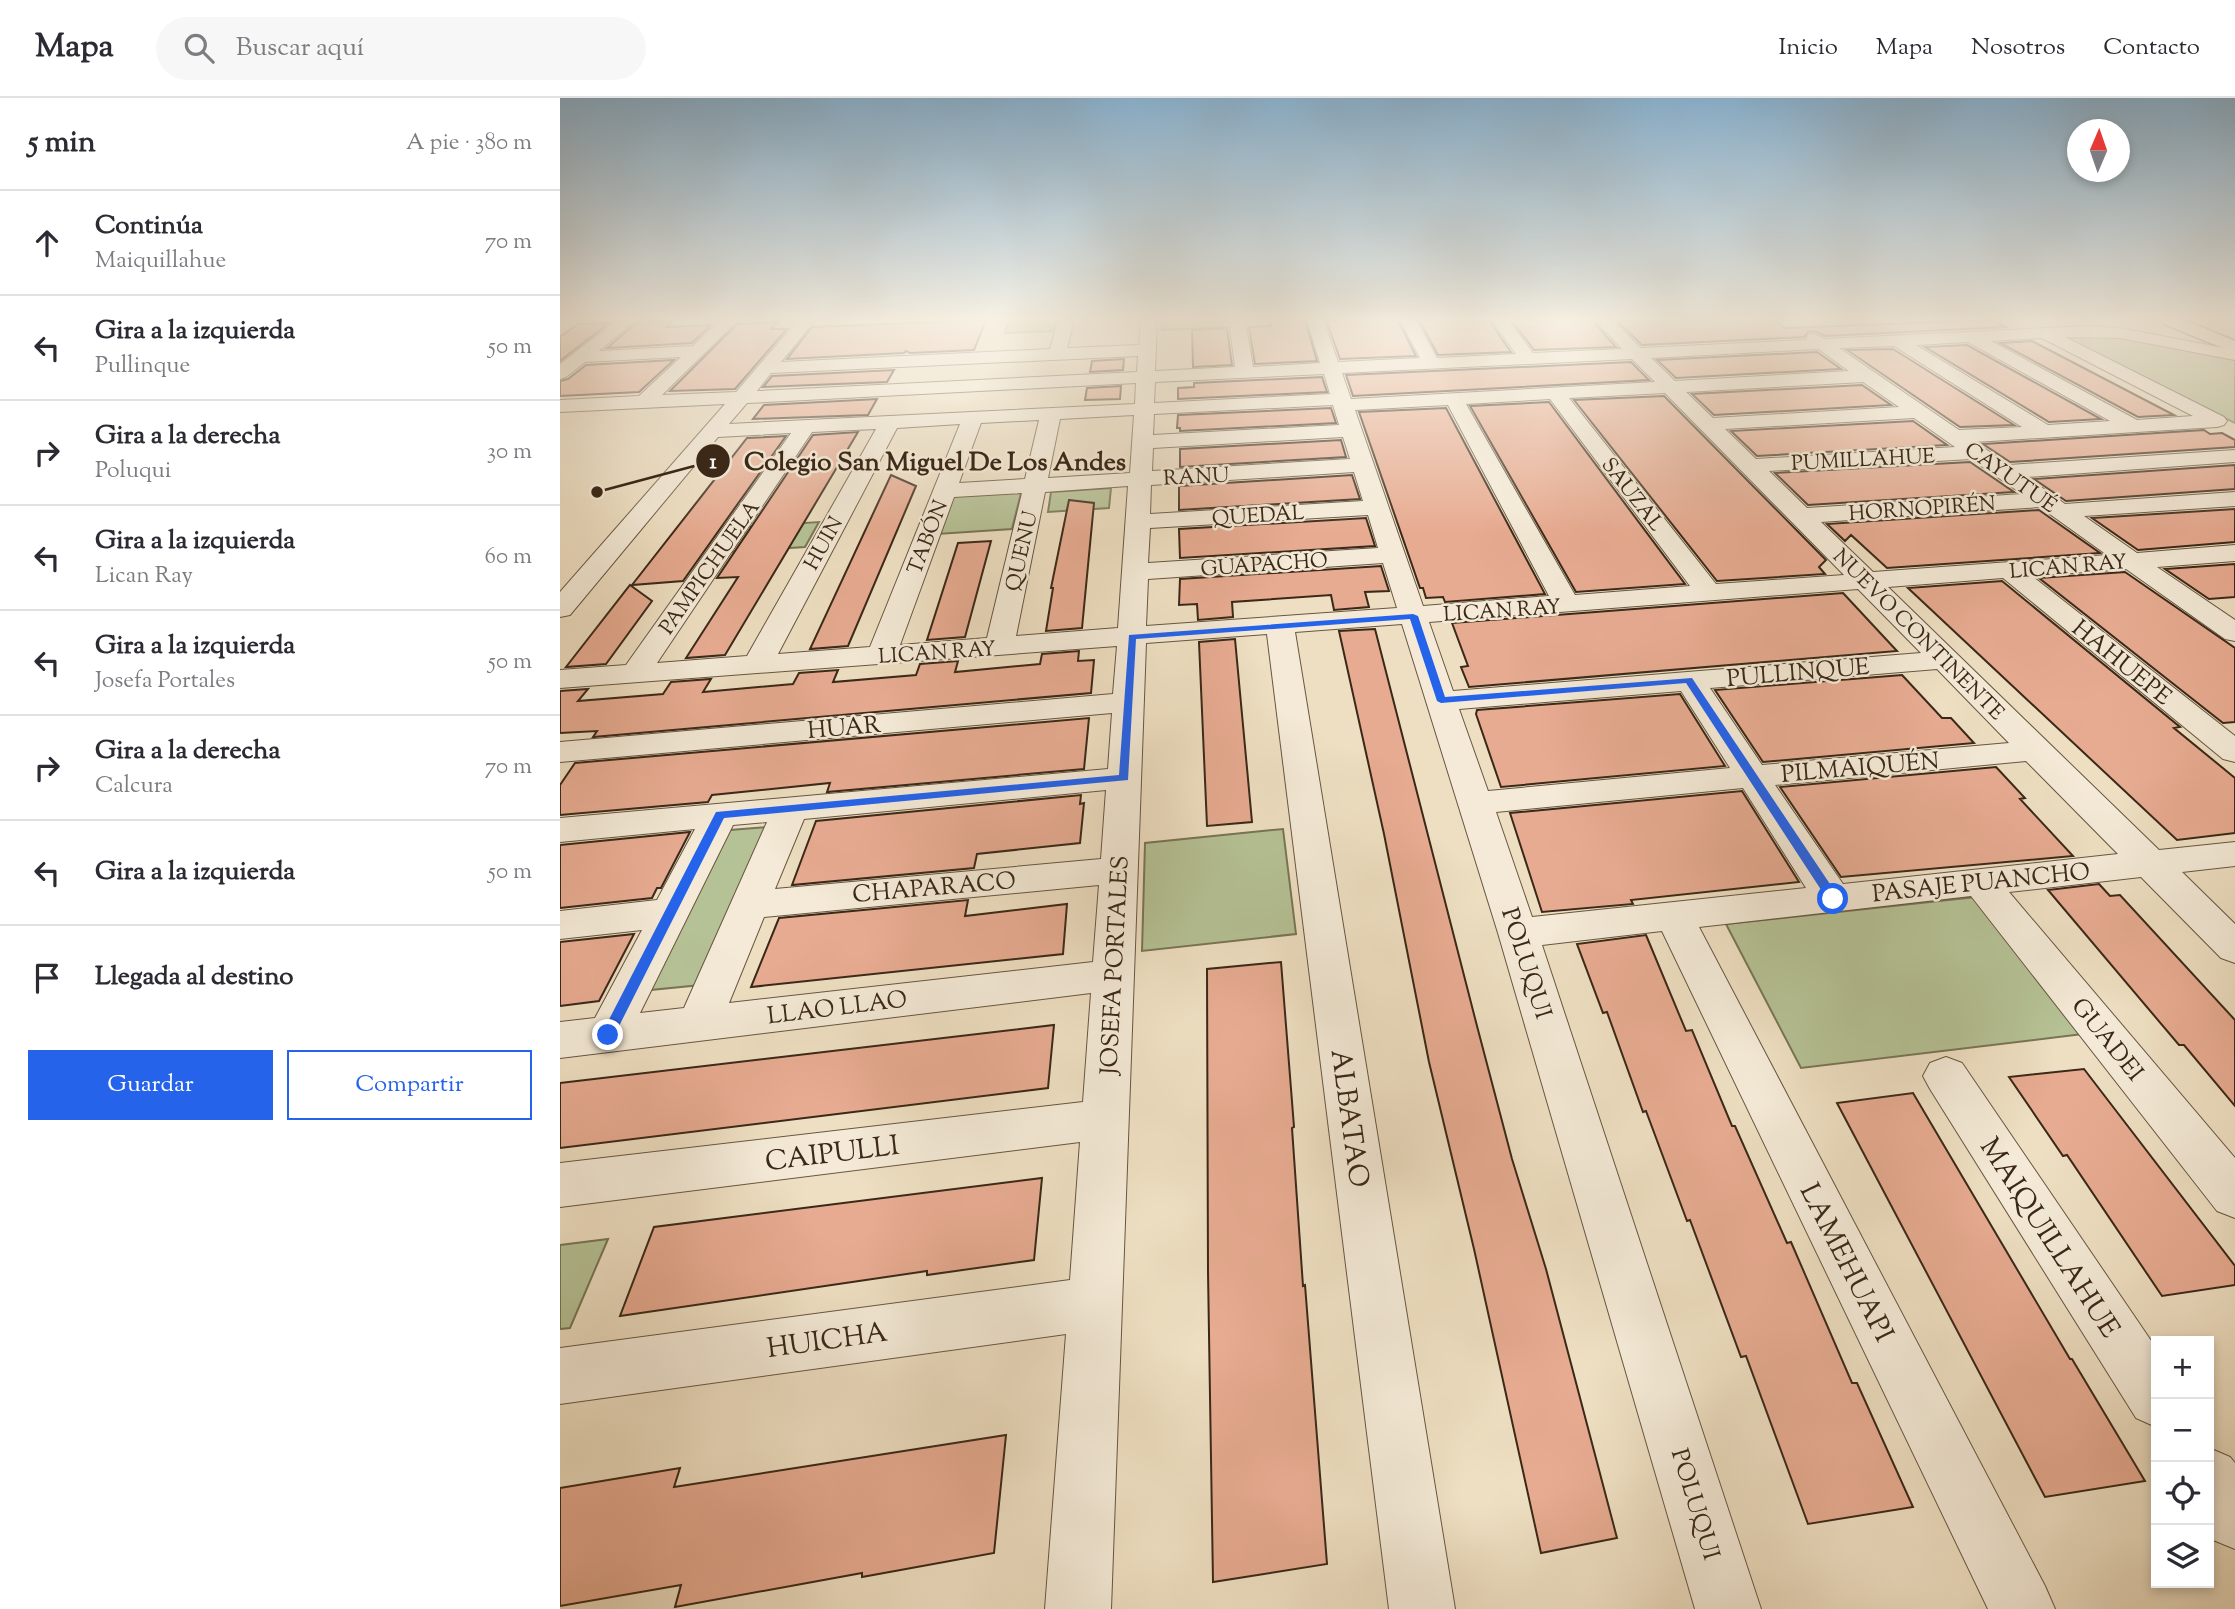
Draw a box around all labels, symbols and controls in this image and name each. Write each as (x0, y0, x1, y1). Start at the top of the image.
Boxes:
search box (156, 17, 646, 80)
text: Mapa (35, 24, 114, 72)
icon: search (180, 29, 218, 67)
text: Buscar aquí (236, 30, 364, 67)
text: Inicio (1778, 31, 1838, 65)
text: Mapa (1876, 31, 1933, 65)
text: Nosotros (1971, 31, 2065, 65)
text: Contacto (2103, 31, 2200, 65)
north arrow (2067, 119, 2130, 182)
text: 5 min (28, 122, 96, 165)
text: A pie · 380 m (406, 127, 532, 160)
text: Continúa (95, 208, 203, 245)
icon: ahead (28, 224, 66, 262)
text: 70 m (485, 226, 532, 259)
text: Maiquillahue (95, 245, 226, 278)
text: Gira a la izquierda (95, 313, 295, 350)
icon: left (28, 329, 66, 367)
text: 50 m (488, 331, 532, 364)
text: Pullinque (95, 350, 190, 383)
text: Gira a la derecha (95, 418, 280, 455)
icon: right (28, 434, 66, 472)
text: 30 m (487, 436, 532, 469)
street label: CAYUTUÉ (1958, 436, 2062, 522)
callout: Colegio San Miguel De Los Andes (695, 437, 1140, 484)
street label: PUMILLAHUE (1790, 442, 1936, 480)
text: Colegio San Miguel De Los Andes (744, 445, 1126, 482)
text: 1 (709, 448, 717, 478)
street label: SAUZAL (1593, 452, 1670, 539)
text: Poluqui (95, 455, 171, 488)
street label: RANU (1162, 461, 1230, 495)
street label: HORNOPIRÉN (1848, 490, 1997, 530)
street label: PAMPICHUELA (653, 495, 768, 641)
street label: TABÓN (901, 496, 957, 579)
street label: QUEDAL (1211, 499, 1306, 535)
street label: QUENU (999, 508, 1047, 594)
street label: HUIN (798, 511, 852, 576)
text: Gira a la izquierda (95, 523, 295, 560)
icon: left (28, 539, 66, 577)
text: 60 m (484, 541, 532, 574)
street label: NUEVO CONTINENTE (1825, 543, 2010, 728)
street label: GUAPACHO (1199, 547, 1329, 585)
street label: LICAN RAY (2008, 548, 2128, 588)
text: Lican Ray (95, 560, 193, 593)
street label: LICAN RAY (1442, 593, 1562, 631)
street label: HAHUEPE (2064, 613, 2178, 715)
text: Gira a la izquierda (95, 628, 295, 665)
street label: LICAN RAY (877, 635, 997, 673)
icon: left (28, 644, 66, 682)
text: 50 m (488, 646, 532, 679)
street label: PULLINQUE (1725, 651, 1872, 697)
text: Josefa Portales (95, 665, 235, 698)
street label: HUAR (806, 709, 883, 749)
text: Gira a la derecha (95, 733, 280, 770)
street label: PILMAIQUÉN (1780, 745, 1941, 793)
icon: right (28, 749, 66, 787)
text: 70 m (485, 751, 532, 784)
text: Calcura (95, 770, 173, 803)
icon: left (28, 854, 66, 892)
text: Gira a la izquierda (95, 854, 295, 891)
street label: JOSEFA PORTALES (1093, 855, 1139, 1078)
text: 50 m (488, 856, 532, 889)
street label: PASAJE PUANCHO (1871, 856, 2092, 912)
street label: CHAPARACO (851, 865, 1017, 913)
route start (1817, 883, 1848, 914)
street label: POLUQUI (1491, 904, 1559, 1024)
icon: arrive (28, 959, 66, 997)
text: Llegada al destino (95, 959, 293, 996)
street label: LLAO LLAO (765, 984, 909, 1034)
street label: GUADEI (2062, 991, 2151, 1089)
route end (592, 1019, 623, 1050)
street label: ALBATAO (1319, 1047, 1378, 1190)
button: Guardar (28, 1050, 273, 1120)
button: Compartir (287, 1050, 532, 1120)
street label: CAIPULLI (763, 1127, 902, 1183)
street label: MAIQUILLAHUE (1969, 1131, 2128, 1347)
street label: LAMEHUAPI (1788, 1177, 1902, 1350)
street label: HUICHA (764, 1314, 891, 1370)
map controls (2151, 1336, 2214, 1588)
button: + (2151, 1336, 2214, 1399)
button: − (2151, 1399, 2214, 1462)
street label: POLUQUI (1661, 1445, 1727, 1565)
button: locate (2151, 1462, 2214, 1525)
button: layers (2151, 1525, 2214, 1588)

